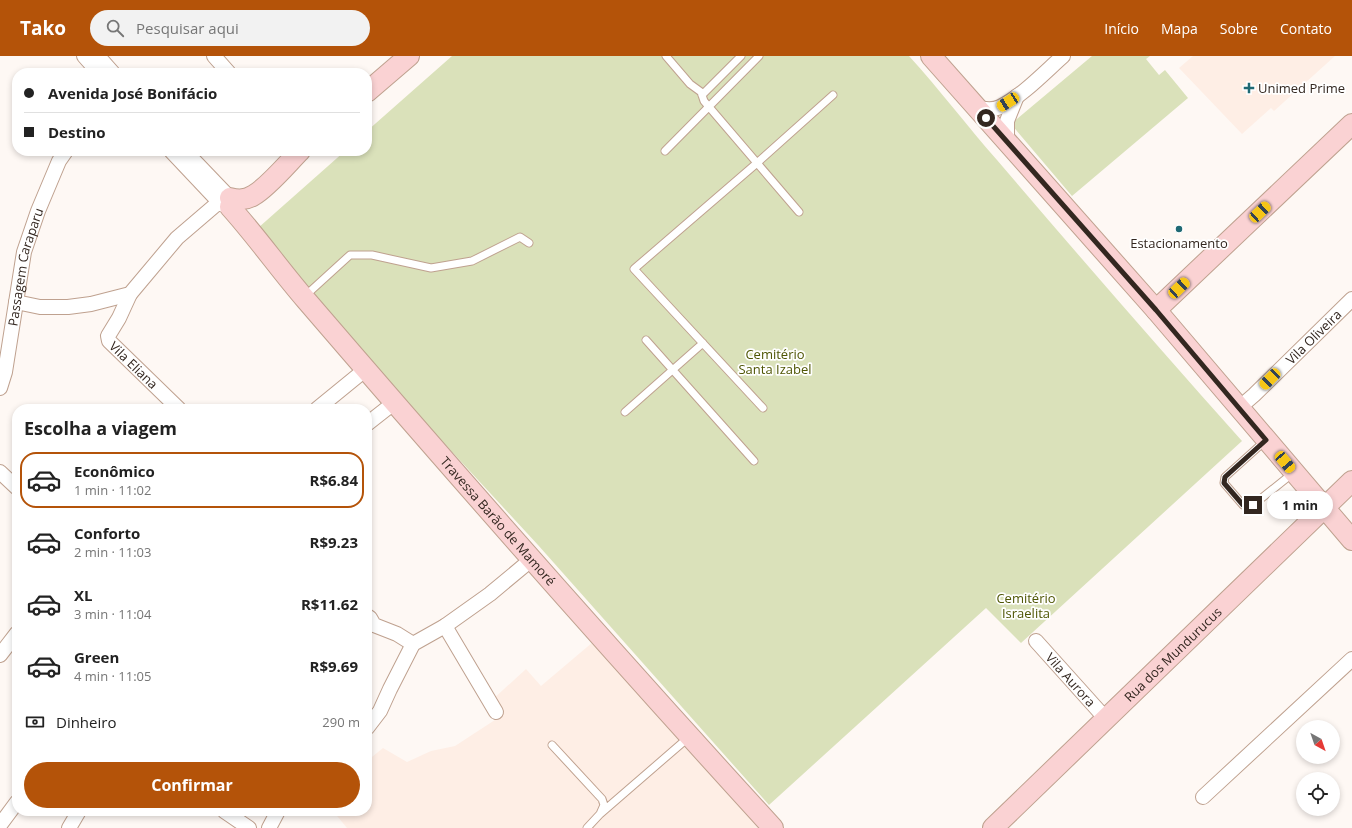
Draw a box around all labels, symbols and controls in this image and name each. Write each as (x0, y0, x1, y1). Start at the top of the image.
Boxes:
search box (90, 10, 370, 46)
text: Tako (20, 15, 66, 41)
icon: search (104, 17, 126, 39)
text: Pesquisar aqui (136, 18, 239, 38)
text: Início (1104, 19, 1139, 38)
text: Mapa (1161, 19, 1198, 38)
text: Sobre (1220, 19, 1258, 38)
text: Contato (1280, 19, 1332, 38)
place label: Unimed Prime (1258, 79, 1345, 97)
marker: Unimed Prime (1243, 82, 1255, 94)
text: Avenida José Bonifácio (48, 83, 217, 103)
car (995, 90, 1021, 114)
route start (977, 109, 995, 127)
text: Destino (48, 122, 106, 142)
car (1247, 199, 1273, 225)
street label: Passagem Caraparu (3, 205, 47, 327)
marker: Estacionamento (1174, 224, 1184, 234)
place label: Estacionamento (1130, 234, 1228, 252)
car (1166, 275, 1192, 301)
street label: Vila Oliveira (1282, 305, 1345, 368)
street label: Vila Eliana (105, 337, 162, 393)
park label: Cemitério Santa Izabel (738, 345, 812, 378)
car (1257, 366, 1283, 392)
text: Escolha a viagem (24, 416, 177, 440)
car (1273, 449, 1297, 475)
street label: Travessa Barão de Mamoré (437, 453, 560, 589)
text: Econômico (74, 461, 155, 481)
icon: car (26, 462, 62, 498)
text: R$6.84 (310, 470, 358, 490)
text: 1 min · 11:02 (74, 481, 151, 499)
callout: 1 min (1267, 491, 1333, 519)
route end (1244, 496, 1262, 514)
text: 1 min (1282, 496, 1318, 514)
text: Conforto (74, 523, 140, 543)
icon: car (26, 524, 62, 560)
text: R$9.23 (310, 532, 358, 552)
text: 2 min · 11:03 (74, 543, 151, 561)
text: XL (74, 585, 92, 605)
icon: car (26, 586, 62, 622)
park label: Cemitério Israelita (996, 589, 1056, 622)
text: R$11.62 (301, 594, 358, 614)
street label: Rua dos Mundurucus (1120, 603, 1226, 706)
text: 3 min · 11:04 (74, 605, 151, 623)
text: Green (74, 647, 119, 667)
icon: car (26, 648, 62, 684)
street label: Vila Aurora (1042, 649, 1100, 711)
text: R$9.69 (310, 656, 358, 676)
text: 4 min · 11:05 (74, 667, 151, 685)
icon: cash (24, 711, 46, 733)
text: Dinheiro (56, 712, 116, 732)
text: 290 m (322, 713, 360, 731)
north arrow (1296, 720, 1340, 764)
map controls (1296, 720, 1340, 816)
button: Confirmar (24, 762, 360, 808)
button: locate (1296, 772, 1340, 816)

